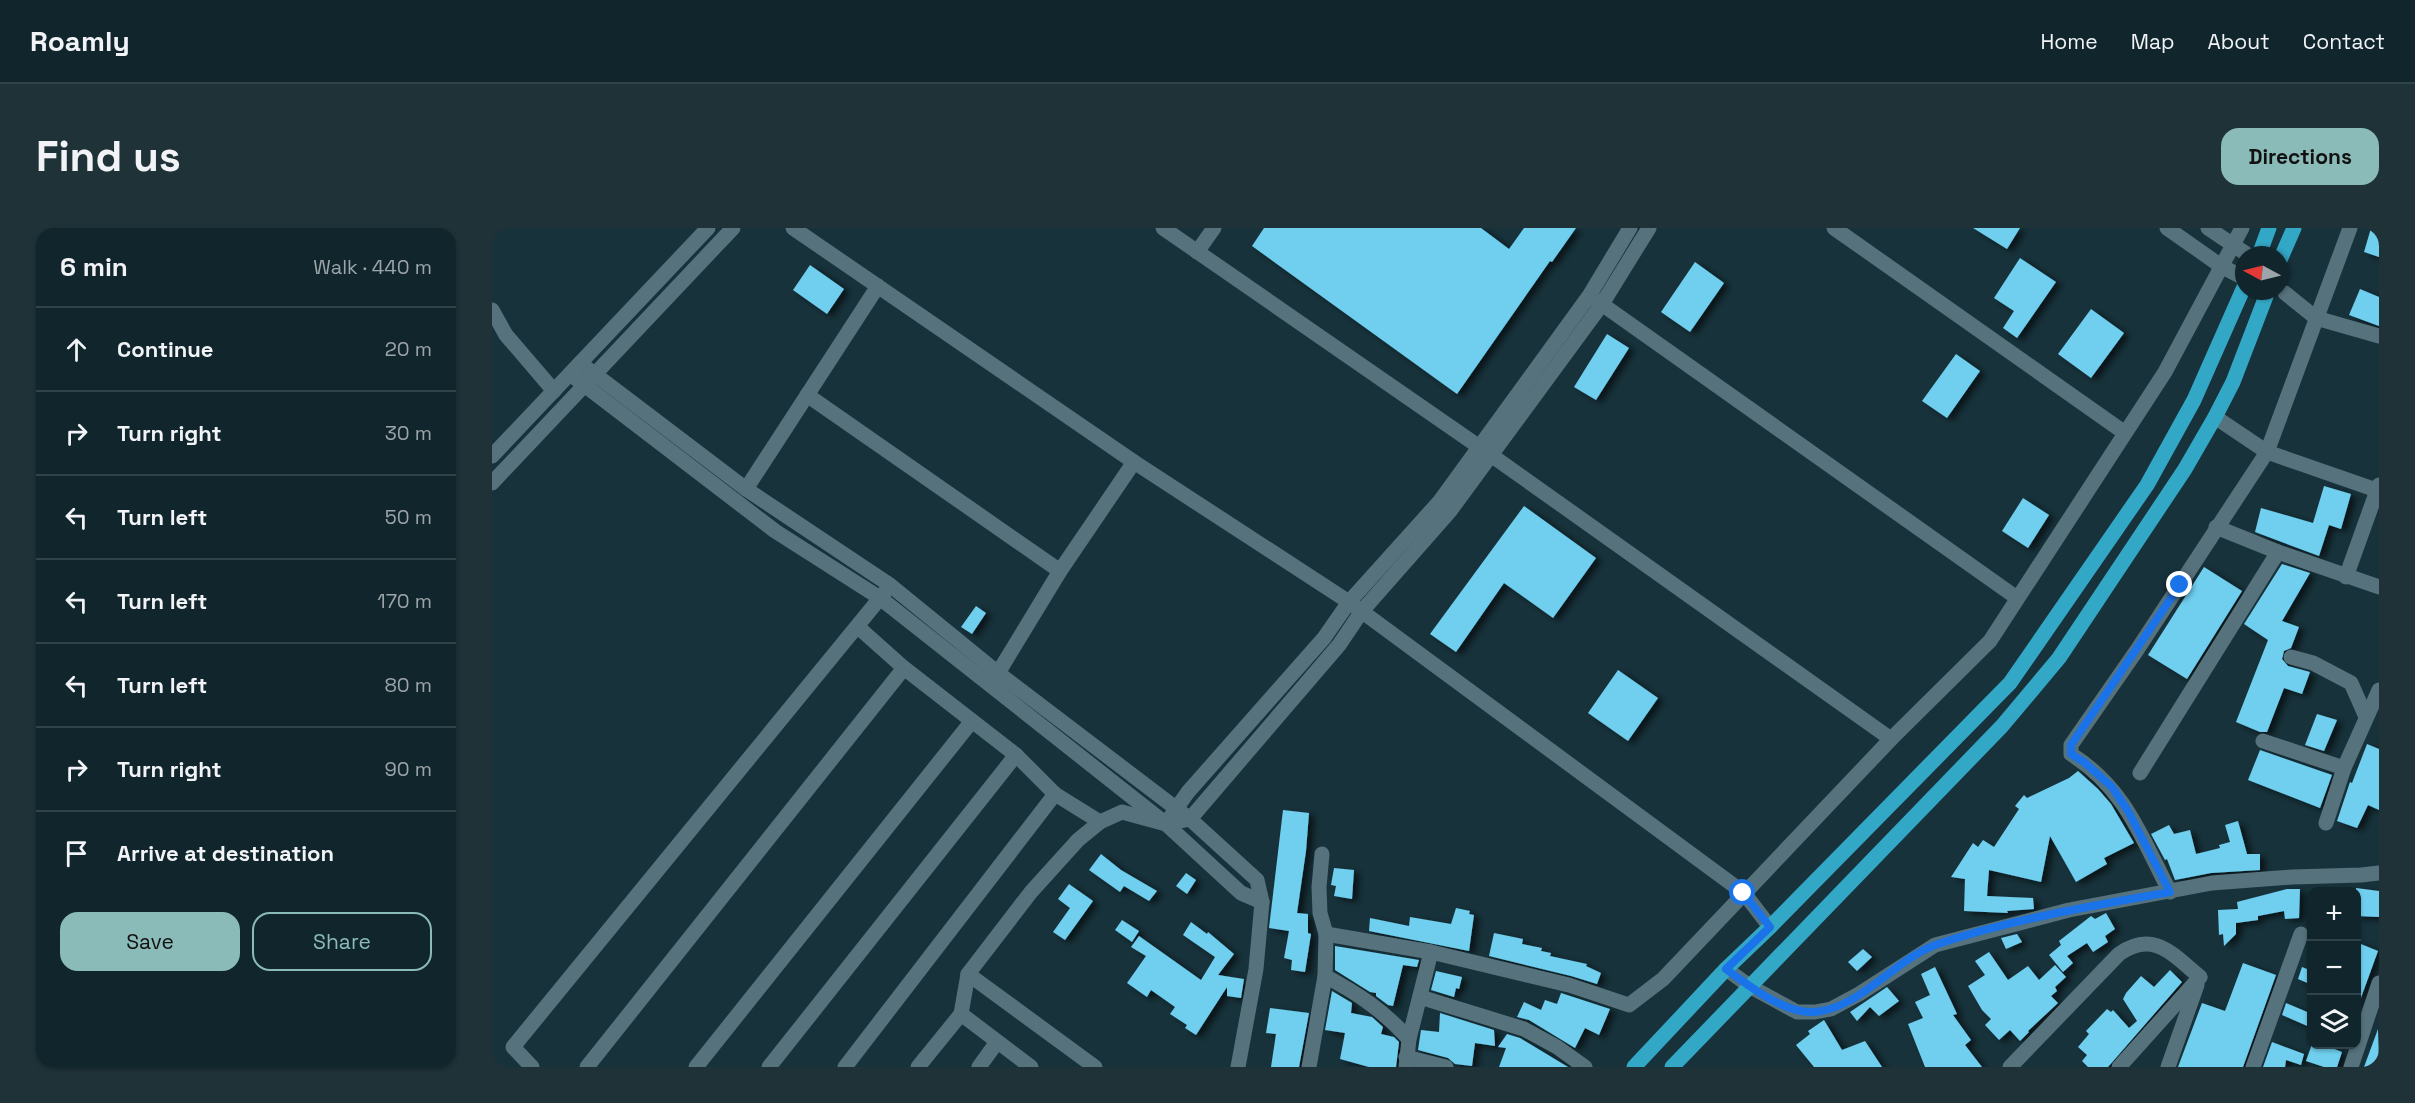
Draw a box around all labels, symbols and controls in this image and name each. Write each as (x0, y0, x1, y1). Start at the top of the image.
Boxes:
text: Roamly (30, 23, 130, 59)
text: Home (2040, 28, 2098, 55)
text: Map (2131, 28, 2175, 55)
text: About (2208, 28, 2270, 55)
text: Contact (2303, 28, 2385, 55)
button: Directions (2221, 128, 2379, 185)
text: Find us (36, 130, 181, 183)
north arrow (2235, 246, 2289, 300)
text: 6 min (60, 250, 128, 284)
text: Walk · 440 m (313, 254, 432, 280)
icon: ahead (60, 333, 93, 366)
text: Continue (117, 335, 213, 363)
text: 20 m (385, 336, 432, 362)
icon: right (60, 417, 93, 450)
text: Turn right (117, 419, 222, 447)
text: 30 m (385, 420, 432, 446)
icon: left (60, 501, 93, 534)
text: Turn left (117, 503, 207, 531)
text: 50 m (385, 504, 432, 530)
route end (2166, 571, 2192, 597)
icon: left (60, 585, 93, 618)
text: Turn left (117, 587, 207, 615)
text: 170 m (377, 588, 432, 614)
icon: left (60, 669, 93, 702)
text: Turn left (117, 671, 207, 699)
text: 80 m (384, 672, 432, 698)
icon: right (60, 753, 93, 786)
text: Turn right (117, 755, 222, 783)
text: 90 m (385, 756, 432, 782)
icon: arrive (60, 837, 93, 870)
text: Arrive at destination (117, 839, 334, 867)
route start (1729, 879, 1755, 905)
map controls (2307, 887, 2361, 1049)
button: + (2307, 887, 2361, 941)
button: Save (60, 912, 240, 971)
button: Share (252, 912, 432, 971)
button: − (2307, 941, 2361, 995)
button: layers (2307, 995, 2361, 1049)

